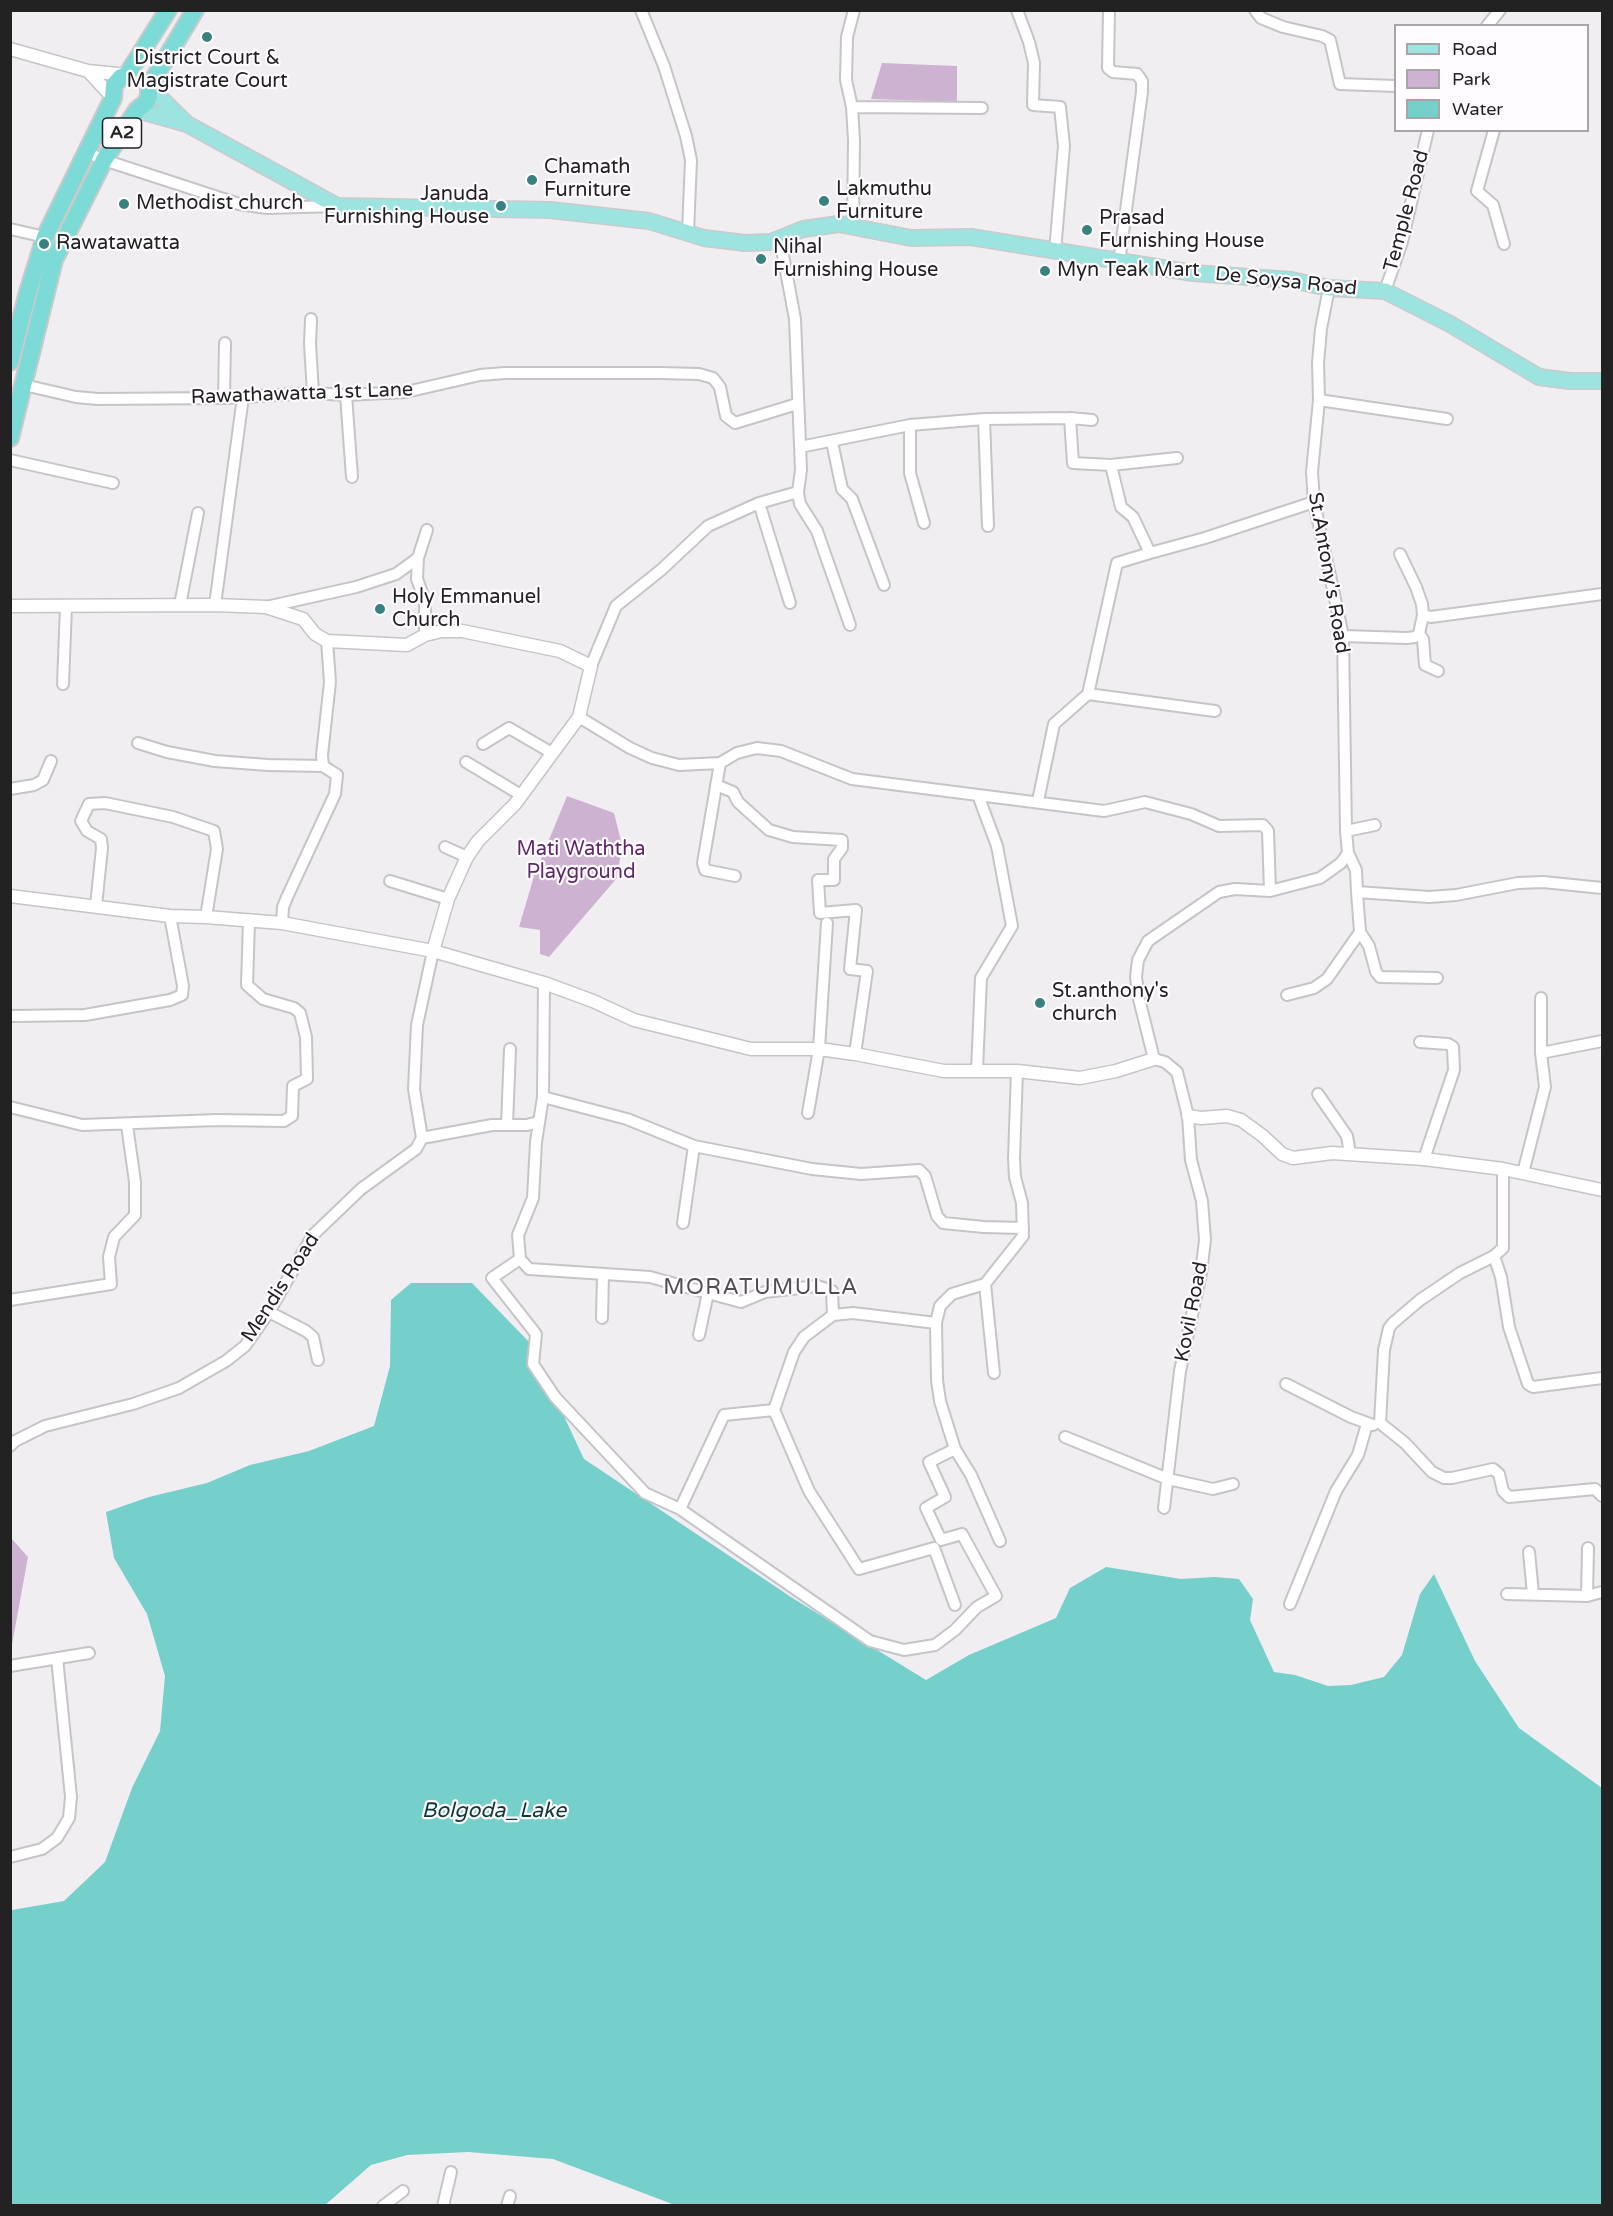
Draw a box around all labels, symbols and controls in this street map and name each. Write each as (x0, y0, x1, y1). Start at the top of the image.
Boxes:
legend (1394, 24, 1589, 132)
marker: District Court & Magistrate Court (200, 30, 214, 44)
text: Road (1452, 38, 1497, 60)
place label: District Court & Magistrate Court (126, 47, 288, 94)
text: Park (1452, 68, 1490, 90)
text: Water (1452, 98, 1503, 120)
road number: A2 (102, 118, 142, 148)
street label: Temple Road (1379, 148, 1435, 274)
place label: Chamath Furniture (544, 156, 631, 203)
marker: Chamath Furniture (525, 173, 539, 187)
place label: Lakmuthu Furniture (836, 178, 932, 225)
place label: Januda Furnishing House (324, 183, 489, 230)
place label: Methodist church (136, 192, 303, 216)
marker: Lakmuthu Furniture (817, 194, 831, 208)
marker: Methodist church (117, 197, 131, 211)
marker: Januda Furnishing House (494, 199, 508, 213)
place label: Prasad Furnishing House (1099, 207, 1264, 254)
marker: Prasad Furnishing House (1080, 223, 1094, 237)
place label: Rawatawatta (56, 232, 180, 256)
place label: Nihal Furnishing House (773, 236, 938, 283)
marker: Rawatawatta (37, 237, 51, 251)
marker: Nihal Furnishing House (754, 252, 768, 266)
place label: Myn Teak Mart (1057, 259, 1200, 283)
street label: De Soysa Road (1214, 263, 1358, 301)
marker: Myn Teak Mart (1038, 264, 1052, 278)
street label: Rawathawatta 1st Lane (190, 378, 414, 410)
street label: St.Antony's Road (1302, 490, 1354, 656)
place label: Holy Emmanuel Church (392, 586, 541, 633)
marker: Holy Emmanuel Church (373, 602, 387, 616)
park label: Mati Waththa Playground (516, 838, 646, 885)
place label: St.anthony's church (1052, 980, 1169, 1027)
marker: St.anthony's church (1033, 996, 1047, 1010)
street label: Mendis Road (237, 1229, 325, 1347)
street label: Kovil Road (1171, 1260, 1213, 1364)
district label: MORATUMULLA (663, 1275, 859, 1301)
water label: Bolgoda_Lake (422, 1798, 566, 1824)

